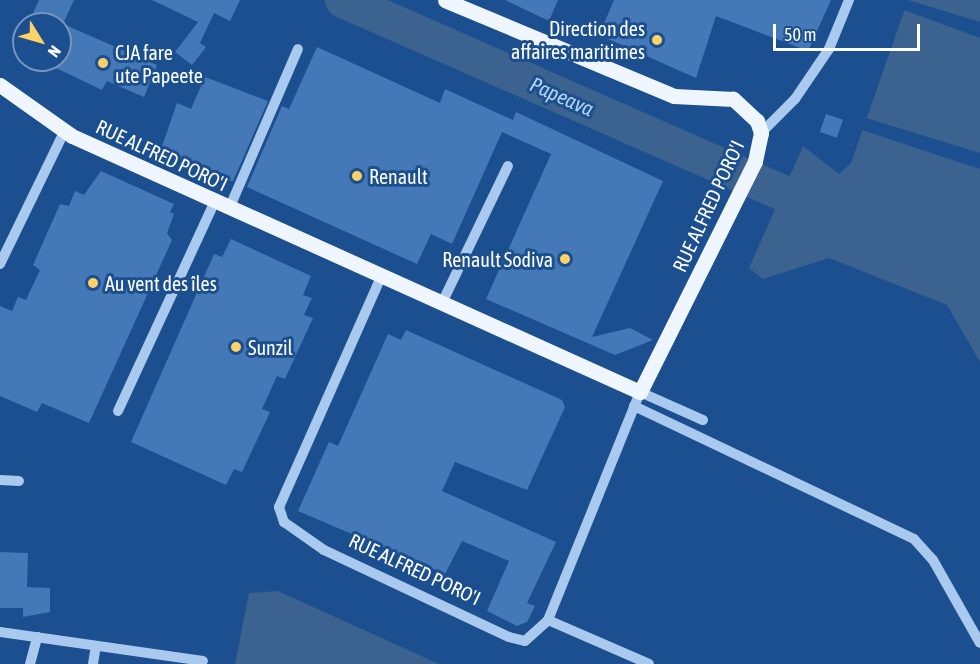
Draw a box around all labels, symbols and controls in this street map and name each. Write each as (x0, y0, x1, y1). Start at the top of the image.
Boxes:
north arrow (12, 12, 72, 72)
scale bar (776, 12, 923, 50)
place label: Direction des affaires maritimes (511, 16, 645, 63)
text: 50 m (784, 24, 816, 45)
marker: Direction des affaires maritimes (650, 33, 664, 47)
place label: CJA fare ute Papeete (115, 40, 203, 87)
text: N (45, 42, 65, 61)
marker: CJA fare ute Papeete (96, 56, 110, 70)
water label: Papeava (526, 71, 598, 121)
street label: RUE ALFRED PORO'I (92, 114, 232, 196)
street label: RUE ALFRED PORO'I (667, 136, 749, 276)
place label: Renault (369, 164, 428, 188)
marker: Renault (350, 169, 364, 183)
place label: Renault Sodiva (442, 247, 553, 271)
marker: Renault Sodiva (558, 252, 572, 266)
place label: Au vent des îles (105, 271, 217, 295)
marker: Au vent des îles (86, 276, 100, 290)
place label: Sunzil (248, 335, 293, 359)
marker: Sunzil (229, 340, 243, 354)
street label: RUE ALFRED PORO'I (345, 528, 485, 610)

